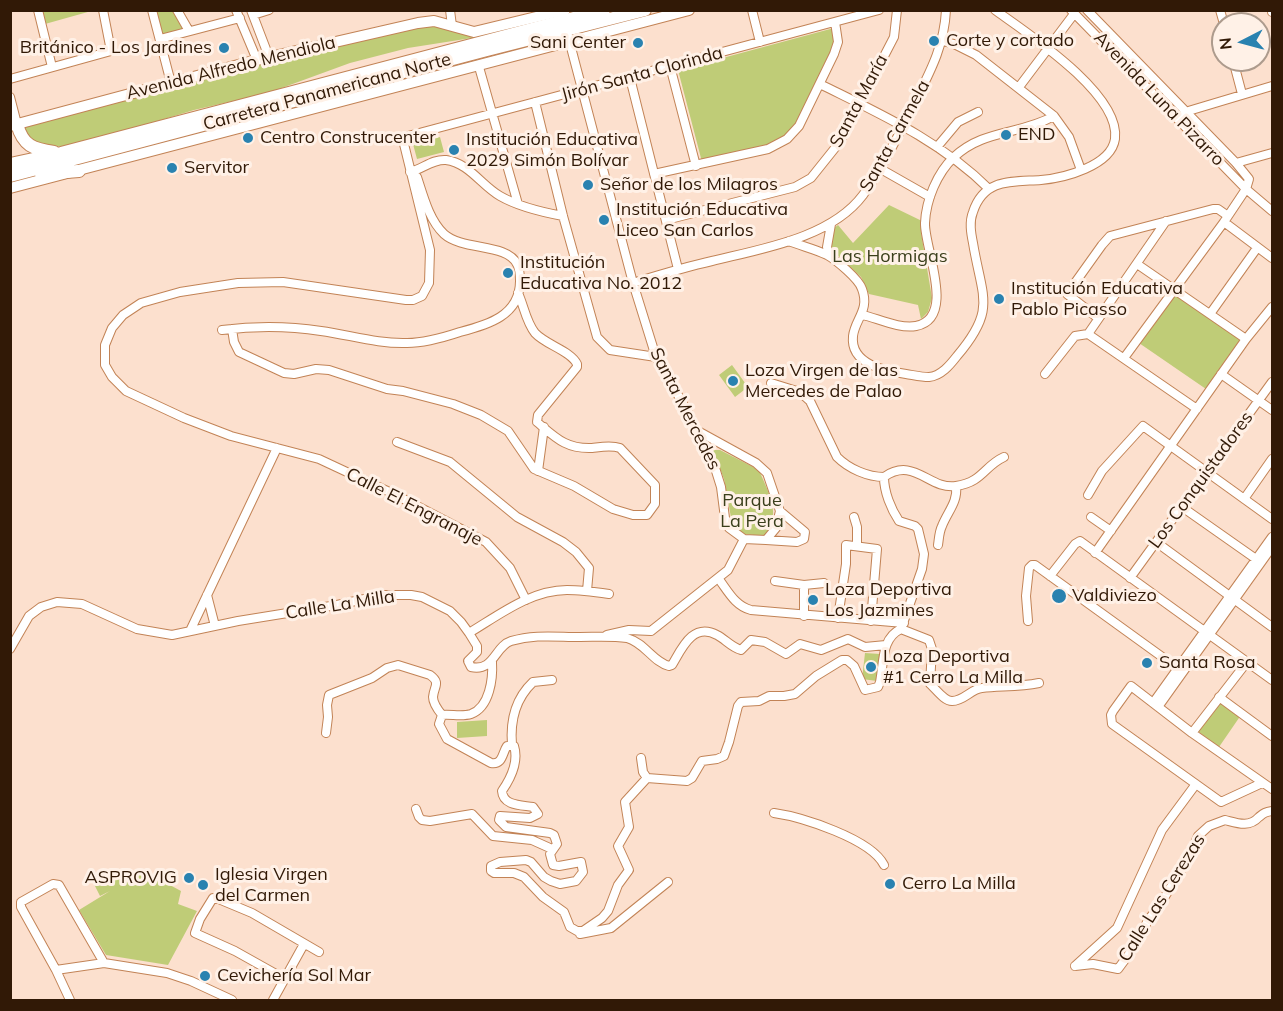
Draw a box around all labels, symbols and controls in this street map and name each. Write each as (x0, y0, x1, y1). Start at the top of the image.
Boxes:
north arrow (1211, 12, 1271, 72)
street label: Avenida Luna Pizarro (1089, 27, 1229, 171)
place label: Corte y cortado (946, 30, 1074, 52)
street label: Avenida Alfredo Mendiola (124, 32, 338, 104)
place label: Sani Center (530, 32, 626, 54)
marker: Corte y cortado (927, 34, 941, 48)
marker: Sani Center (631, 36, 645, 50)
place label: Británico - Los Jardines (20, 37, 212, 59)
text: N (1215, 37, 1236, 51)
marker: Británico - Los Jardines (217, 41, 231, 55)
street label: Jirón Santa Clorinda (559, 42, 725, 106)
street label: Carretera Panamericana Norte (201, 48, 453, 136)
street label: Santa María (825, 51, 893, 151)
street label: Santa Carmela (855, 76, 935, 196)
place label: END (1018, 124, 1055, 146)
place label: Centro Construcenter (260, 127, 436, 149)
marker: END (999, 128, 1013, 142)
place label: Institución Educativa 2029 Simón Bolívar (466, 129, 638, 172)
marker: Centro Construcenter (241, 131, 255, 145)
marker: Institución Educativa 2029 Simón Bolívar (447, 143, 461, 157)
place label: Servitor (184, 157, 249, 179)
marker: Servitor (165, 161, 179, 175)
place label: Señor de los Milagros (600, 174, 778, 196)
marker: Señor de los Milagros (581, 178, 595, 192)
place label: Institución Educativa Liceo San Carlos (616, 199, 788, 242)
marker: Institución Educativa Liceo San Carlos (597, 213, 611, 227)
park label: Las Hormigas (832, 246, 948, 268)
place label: Institución Educativa No. 2012 (520, 252, 682, 294)
marker: Institución Educativa No. 2012 (501, 266, 515, 280)
place label: Institución Educativa Pablo Picasso (1011, 278, 1183, 320)
marker: Institución Educativa Pablo Picasso (992, 292, 1006, 306)
street label: Santa Mercedes (645, 344, 725, 474)
place label: Loza Virgen de las Mercedes de Palao (745, 360, 902, 403)
marker: Loza Virgen de las Mercedes de Palao (726, 374, 740, 388)
street label: Los Conquistadores (1144, 407, 1258, 553)
street label: Calle El Engranaje (342, 463, 486, 551)
park label: Parque La Pera (720, 490, 784, 532)
place label: Loza Deportiva Los Jazmines (825, 579, 952, 622)
place label: Valdiviezo (1072, 585, 1157, 607)
street label: Calle La Milla (284, 586, 396, 624)
marker: Valdiviezo (1050, 587, 1068, 605)
marker: Loza Deportiva Los Jazmines (806, 593, 820, 607)
place label: Loza Deportiva #1 Cerro La Milla (883, 646, 1023, 688)
place label: Santa Rosa (1159, 652, 1256, 674)
marker: Santa Rosa (1140, 656, 1154, 670)
marker: Loza Deportiva #1 Cerro La Milla (864, 660, 878, 674)
street label: Calle Las Cerezas (1114, 830, 1210, 966)
place label: Iglesia Virgen del Carmen (215, 864, 328, 906)
place label: ASPROVIG (85, 867, 177, 889)
marker: ASPROVIG (182, 871, 196, 885)
place label: Cerro La Milla (902, 873, 1016, 895)
marker: Cerro La Milla (883, 877, 897, 891)
marker: Iglesia Virgen del Carmen (196, 878, 210, 892)
place label: Cevichería Sol Mar (217, 965, 371, 987)
marker: Cevichería Sol Mar (198, 969, 212, 983)

